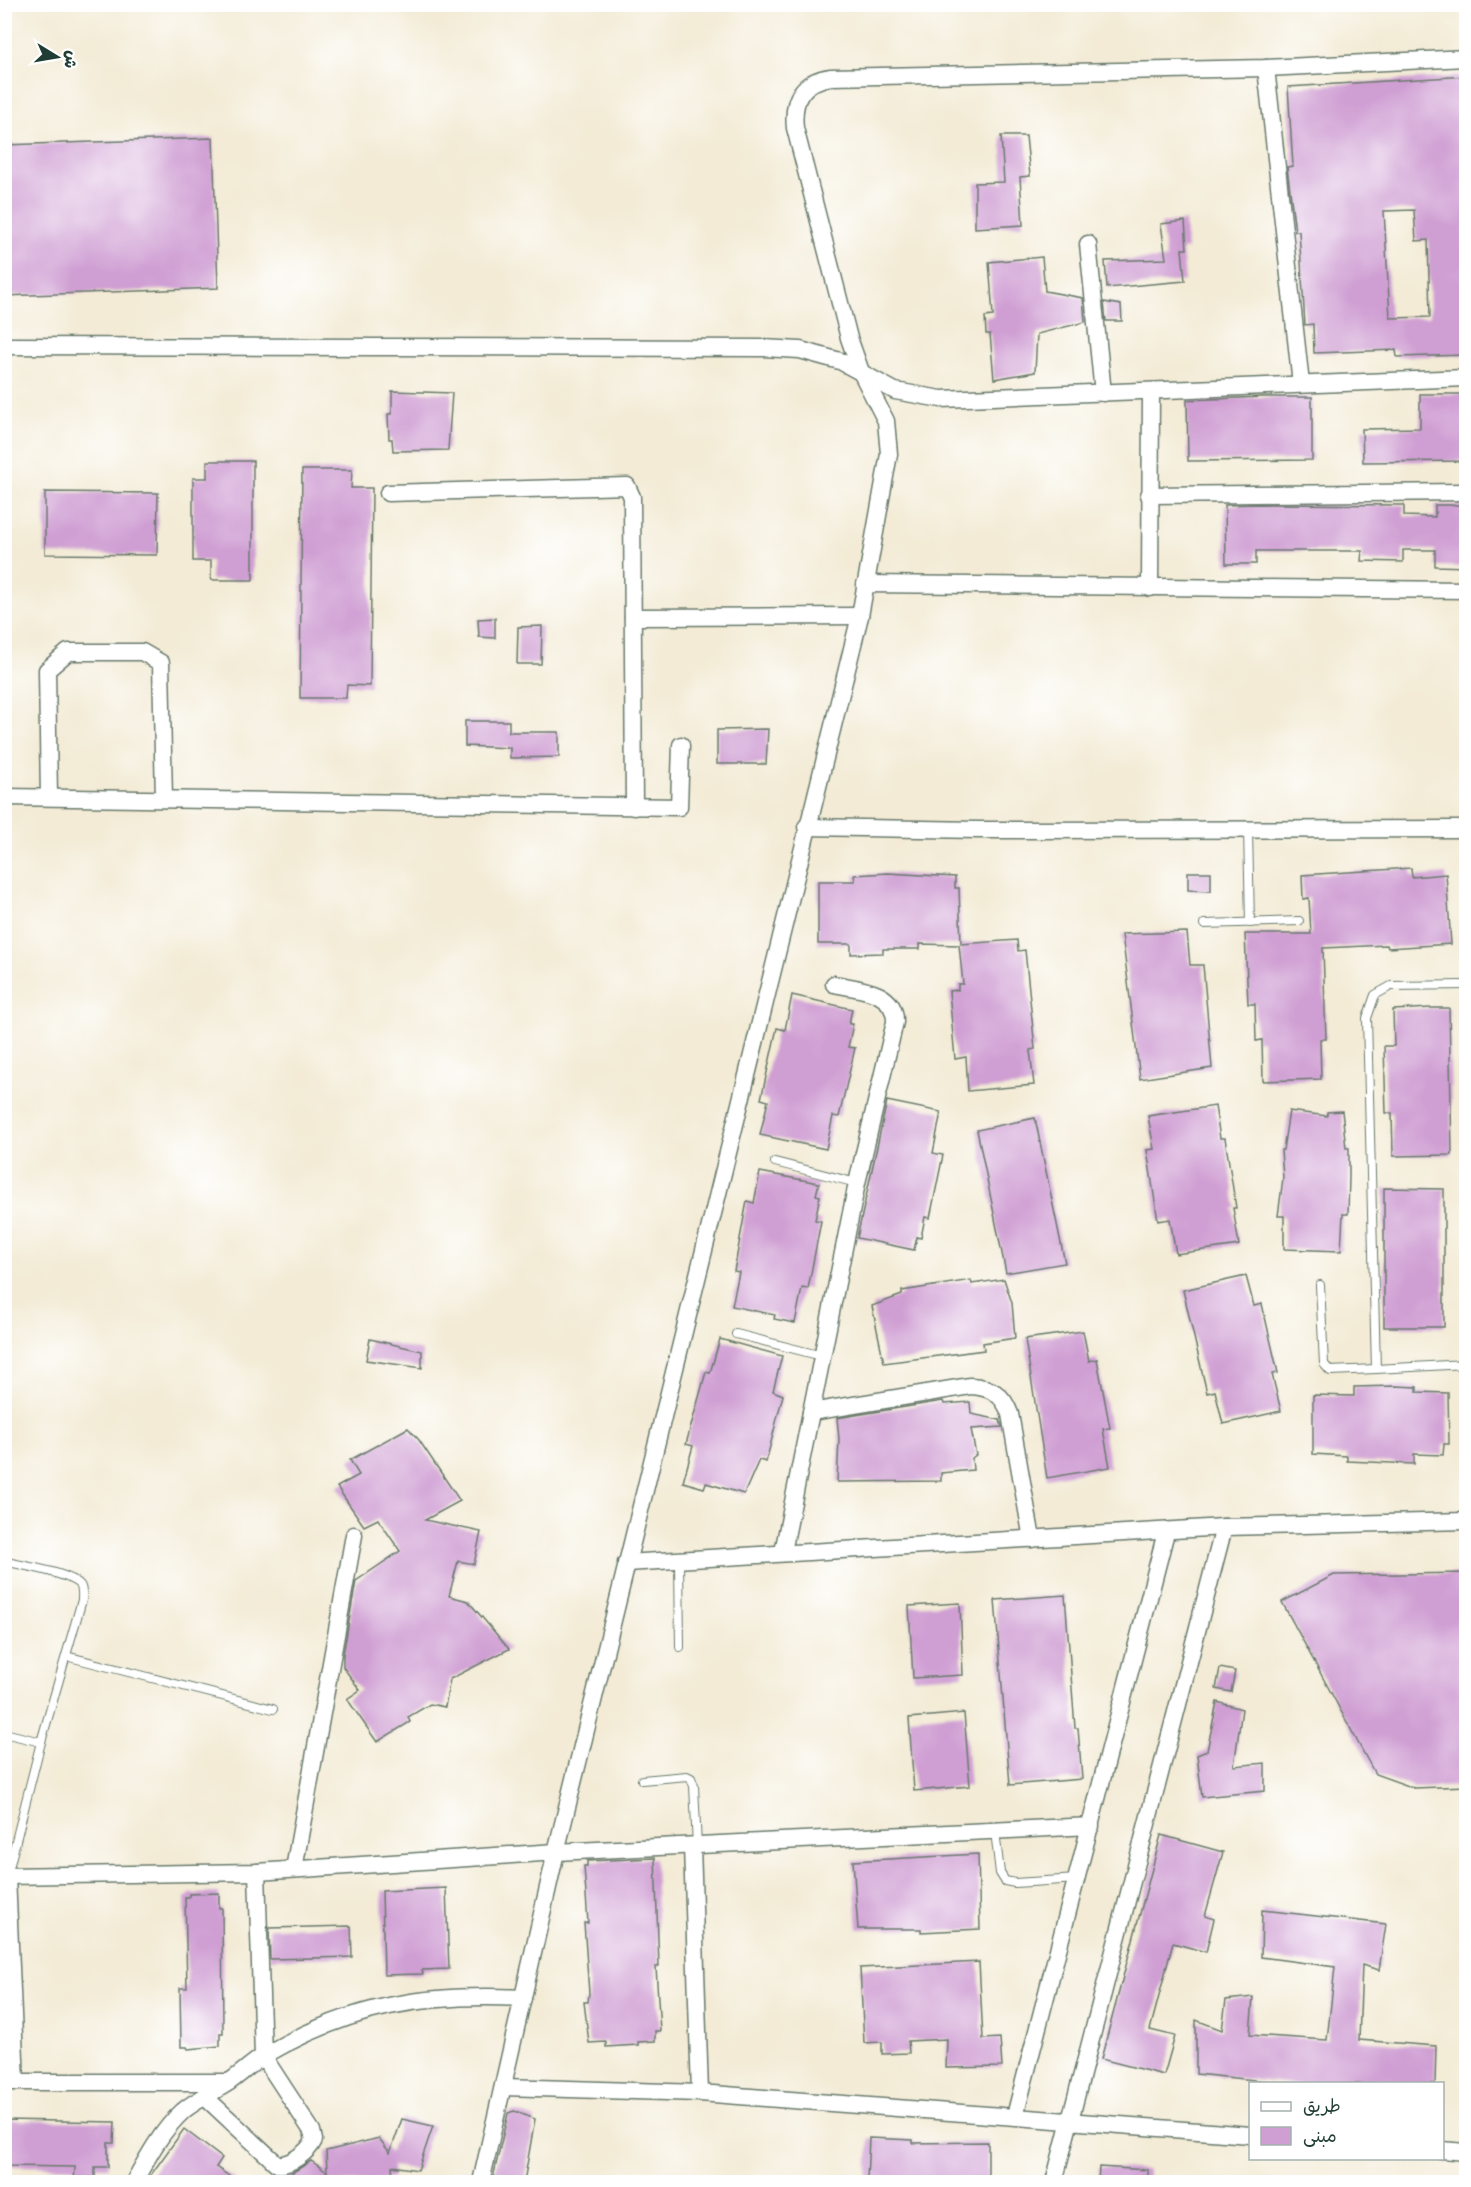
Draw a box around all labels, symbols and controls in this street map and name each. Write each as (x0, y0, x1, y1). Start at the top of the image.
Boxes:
north arrow (27, 27, 87, 87)
text: ش (60, 49, 82, 70)
legend (1249, 2082, 1444, 2160)
text: طريق (1303, 2095, 1341, 2117)
text: مبنى (1303, 2125, 1337, 2147)

